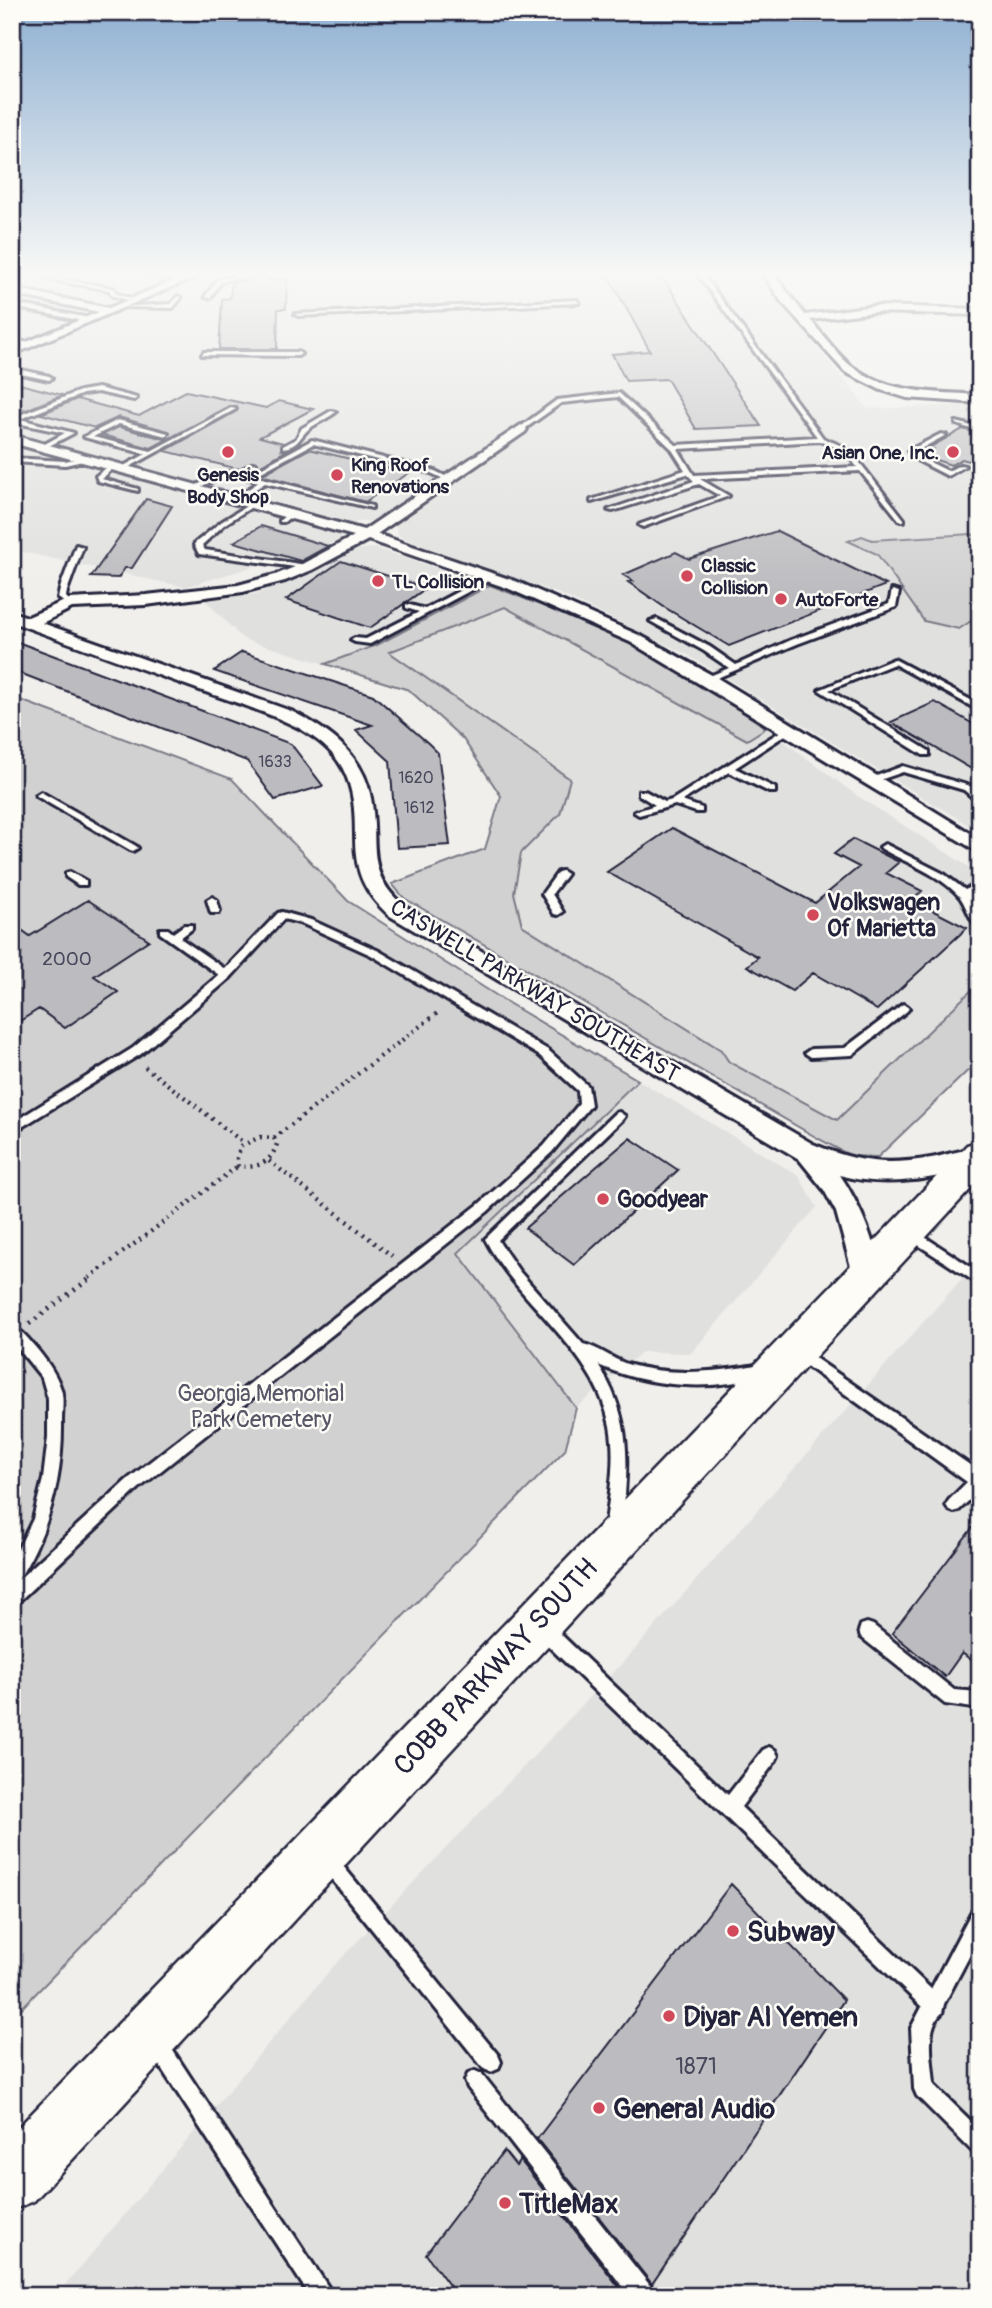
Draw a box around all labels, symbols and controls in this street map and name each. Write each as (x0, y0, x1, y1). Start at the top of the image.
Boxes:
place label: Asian One, Inc. (822, 441, 939, 465)
marker: Genesis Body Shop (220, 444, 236, 460)
marker: Asian One, Inc. (945, 444, 961, 460)
place label: King Roof Renovations (351, 453, 450, 499)
place label: Genesis Body Shop (187, 463, 269, 509)
marker: King Roof Renovations (329, 467, 345, 483)
place label: Classic Collision (701, 554, 768, 600)
marker: Classic Collision (679, 568, 695, 584)
place label: TL Collision (391, 570, 485, 594)
marker: TL Collision (370, 573, 386, 589)
place label: AutoForte (795, 588, 879, 612)
marker: AutoForte (773, 591, 789, 607)
house number: 1633 (258, 752, 292, 772)
house number: 1620 (398, 768, 434, 788)
house number: 1612 (404, 798, 434, 818)
place label: Volkswagen Of Marietta (827, 888, 940, 943)
street label: CASWELL PARKWAY SOUTHEAST (385, 892, 685, 1089)
marker: Volkswagen Of Marietta (805, 907, 821, 923)
house number: 2000 (42, 947, 92, 971)
place label: Goodyear (617, 1185, 709, 1214)
marker: Goodyear (595, 1191, 611, 1207)
park label: Georgia Memorial Park Cemetery (177, 1379, 345, 1434)
street label: COBB PARKWAY SOUTH (386, 1551, 606, 1783)
place label: Subway (747, 1915, 835, 1950)
marker: Subway (725, 1923, 741, 1939)
place label: Diyar Al Yemen (683, 2000, 858, 2035)
marker: Diyar Al Yemen (661, 2008, 677, 2024)
house number: 1871 (675, 2052, 717, 2081)
place label: General Audio (613, 2092, 775, 2127)
marker: General Audio (591, 2100, 607, 2116)
place label: TitleMax (518, 2187, 618, 2222)
marker: TitleMax (497, 2195, 513, 2211)

